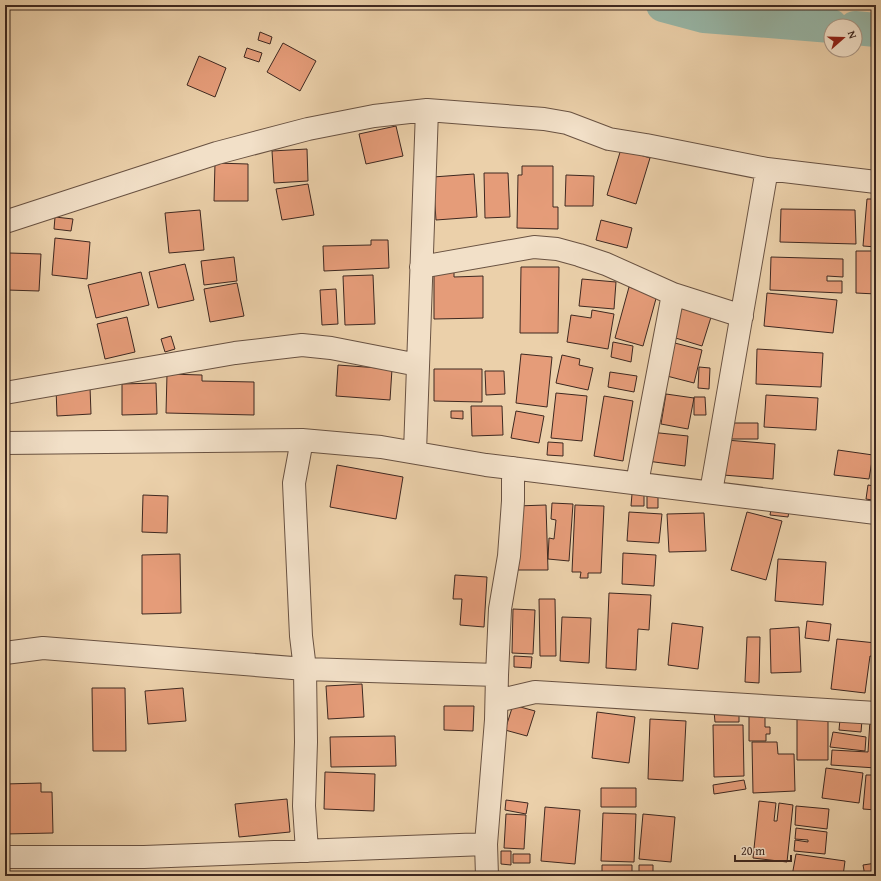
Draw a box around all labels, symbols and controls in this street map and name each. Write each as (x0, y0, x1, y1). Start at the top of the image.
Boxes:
north arrow (823, 18, 863, 58)
text: N (844, 28, 861, 41)
scale bar (735, 837, 791, 863)
text: 20 m (741, 842, 765, 859)

